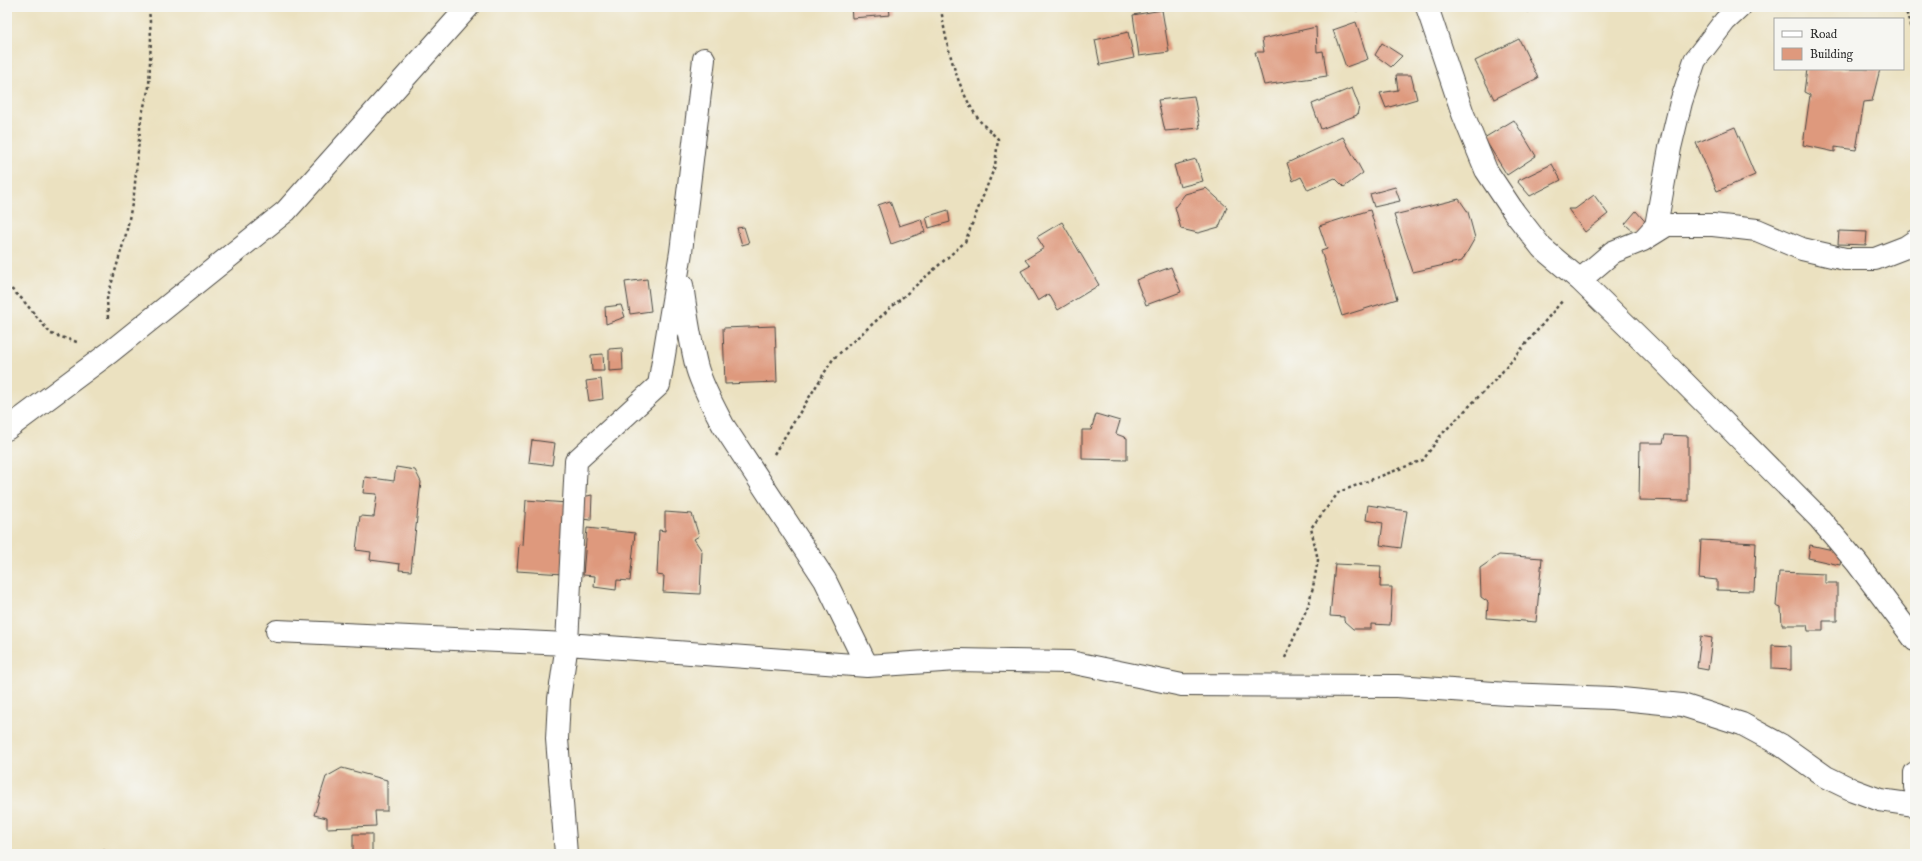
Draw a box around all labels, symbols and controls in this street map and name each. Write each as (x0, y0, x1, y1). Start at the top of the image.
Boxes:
legend (1774, 18, 1904, 70)
text: Road (1810, 27, 1838, 42)
text: Building (1810, 47, 1854, 62)

